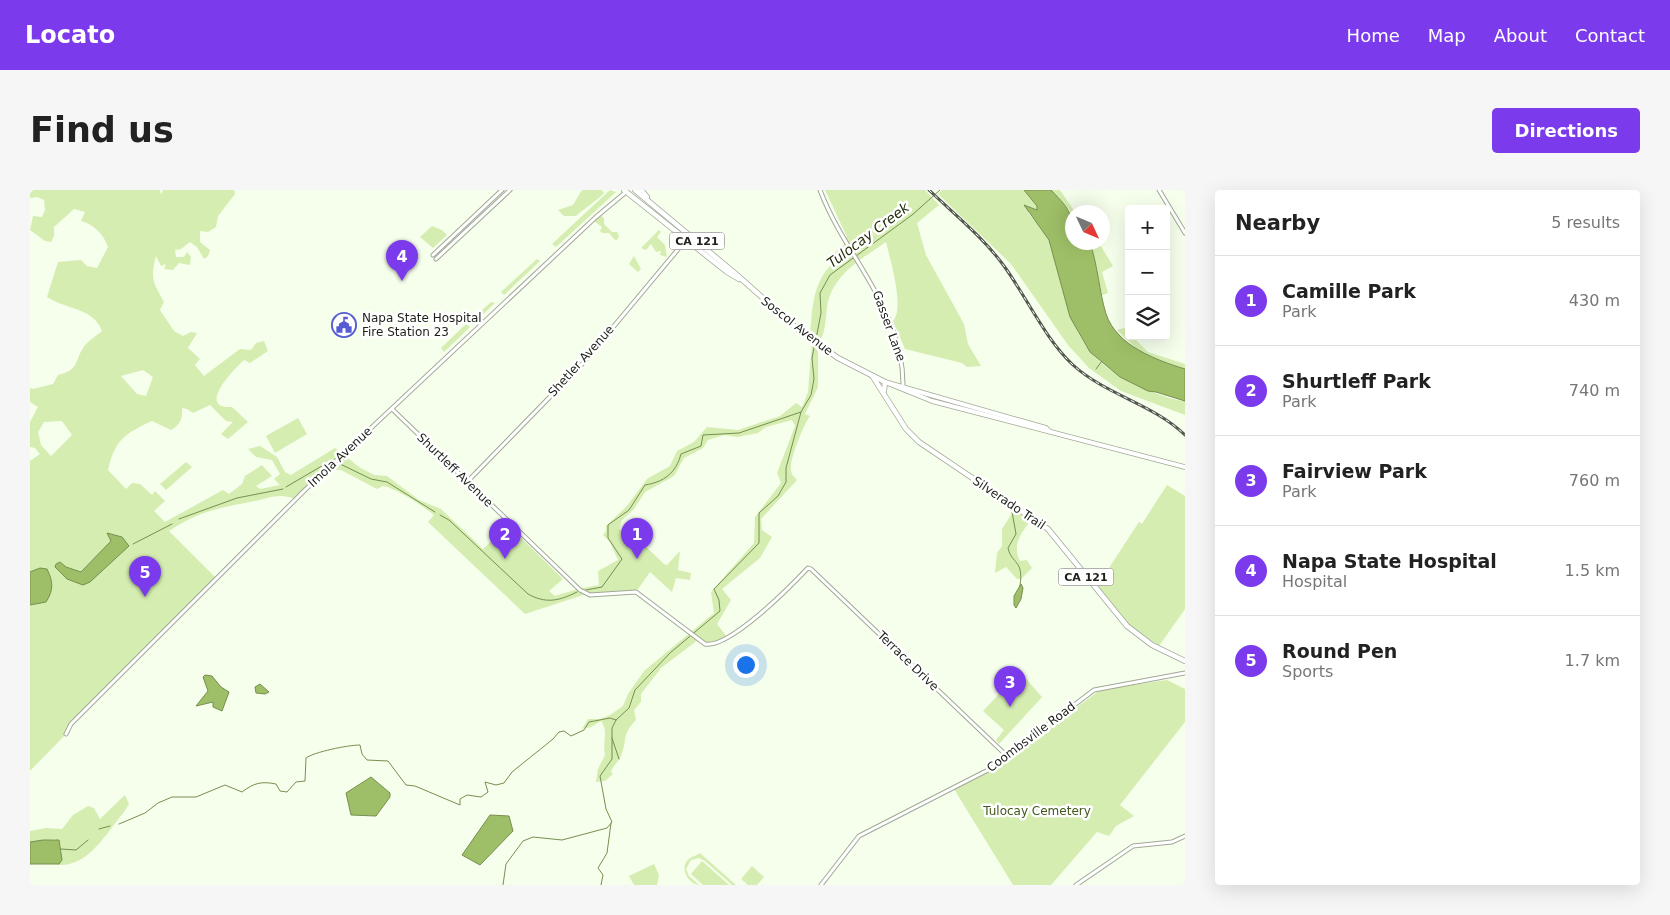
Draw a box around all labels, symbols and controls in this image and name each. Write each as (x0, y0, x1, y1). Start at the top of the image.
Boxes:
text: Locato (25, 21, 115, 49)
text: Home (1347, 25, 1400, 46)
text: Map (1428, 25, 1466, 46)
text: About (1494, 25, 1547, 46)
text: Contact (1575, 25, 1645, 46)
button: Directions (1492, 108, 1640, 153)
text: Find us (30, 110, 174, 150)
water label: Tulocay Creek (824, 198, 913, 271)
north arrow (1065, 205, 1110, 250)
map controls (1125, 205, 1170, 340)
button: + (1125, 205, 1170, 250)
text: Nearby (1235, 211, 1320, 235)
text: 5 results (1551, 213, 1620, 232)
road number: CA 121 (670, 232, 724, 249)
pin: 4 (386, 240, 418, 281)
button: − (1125, 250, 1170, 295)
text: Camille Park (1282, 280, 1416, 302)
street label: Gasser Lane (870, 289, 908, 363)
text: 1 (1245, 291, 1257, 310)
text: 430 m (1569, 291, 1620, 310)
street label: Soscol Avenue (758, 294, 836, 358)
button: layers (1125, 295, 1170, 340)
text: Park (1282, 302, 1317, 321)
place label: Napa State Hospital Fire Station 23 (362, 311, 482, 339)
public building icon: Napa State Hospital Fire Station 23 (331, 312, 357, 338)
street label: Shetler Avenue (545, 322, 617, 400)
text: Shurtleff Park (1282, 370, 1431, 392)
text: 2 (1245, 381, 1257, 400)
text: 740 m (1569, 381, 1620, 400)
text: Park (1282, 392, 1317, 411)
street label: Imola Avenue (305, 424, 375, 490)
street label: Shurtleff Avenue (414, 430, 496, 510)
text: Fairview Park (1282, 460, 1427, 482)
text: 3 (1245, 471, 1257, 490)
text: 760 m (1569, 471, 1620, 490)
street label: Silverado Trail (970, 474, 1048, 532)
text: Park (1282, 482, 1317, 501)
pin: 2 (489, 518, 521, 559)
pin: 1 (621, 518, 653, 559)
text: Napa State Hospital (1282, 550, 1497, 572)
pin: 5 (129, 556, 161, 597)
text: 4 (1245, 561, 1257, 580)
text: 1.5 km (1565, 561, 1620, 580)
road number: CA 121 (1058, 568, 1114, 586)
text: Hospital (1282, 572, 1347, 591)
street label: Terrace Drive (874, 628, 941, 694)
text: Round Pen (1282, 640, 1397, 662)
text: 5 (1245, 651, 1257, 670)
text: 1.7 km (1565, 651, 1620, 670)
your location (733, 652, 759, 678)
text: Sports (1282, 662, 1333, 681)
pin: 3 (994, 666, 1026, 707)
street label: Coombsville Road (984, 699, 1078, 775)
park label: Tulocay Cemetery (982, 804, 1091, 818)

